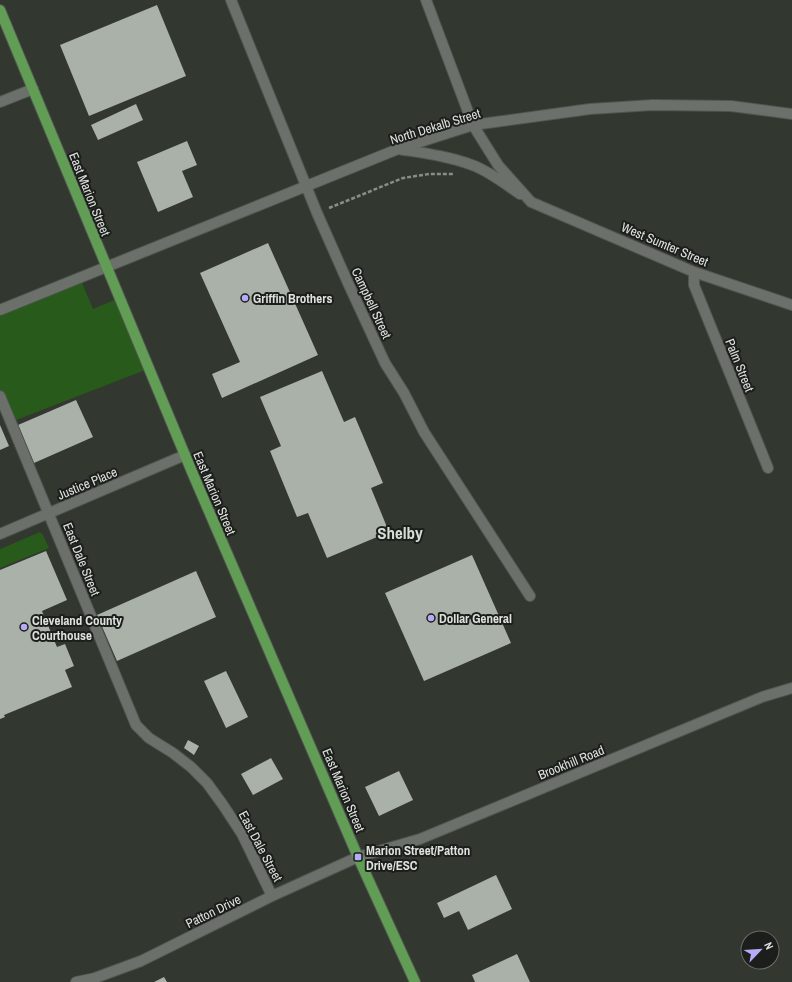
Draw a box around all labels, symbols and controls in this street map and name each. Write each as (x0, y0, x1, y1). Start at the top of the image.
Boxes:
street label: North Dekalb Street (388, 105, 482, 148)
street label: East Marion Street (65, 150, 114, 239)
street label: West Sumter Street (619, 218, 711, 270)
street label: Campbell Street (348, 265, 395, 341)
place label: Griffin Brothers (253, 290, 332, 307)
marker: Griffin Brothers (240, 293, 250, 303)
street label: Palm Street (721, 336, 758, 394)
street label: East Marion Street (189, 449, 240, 537)
street label: Justice Place (55, 463, 120, 504)
street label: East Dale Street (59, 520, 104, 598)
district label: Shelby (377, 521, 423, 544)
place label: Dollar General (439, 610, 512, 627)
place label: Cleveland County Courthouse (32, 612, 122, 644)
marker: Dollar General (426, 613, 436, 623)
marker: Cleveland County Courthouse (19, 622, 29, 632)
street label: Brookhill Road (536, 741, 607, 783)
street label: East Marion Street (318, 746, 369, 834)
street label: East Dale Street (235, 808, 286, 885)
place label: Marion Street/Patton Drive/ESC (366, 842, 470, 874)
marker: Marion Street/Patton Drive/ESC (353, 852, 363, 862)
street label: Patton Drive (183, 891, 244, 932)
north arrow (740, 930, 780, 970)
text: N (761, 940, 777, 952)

